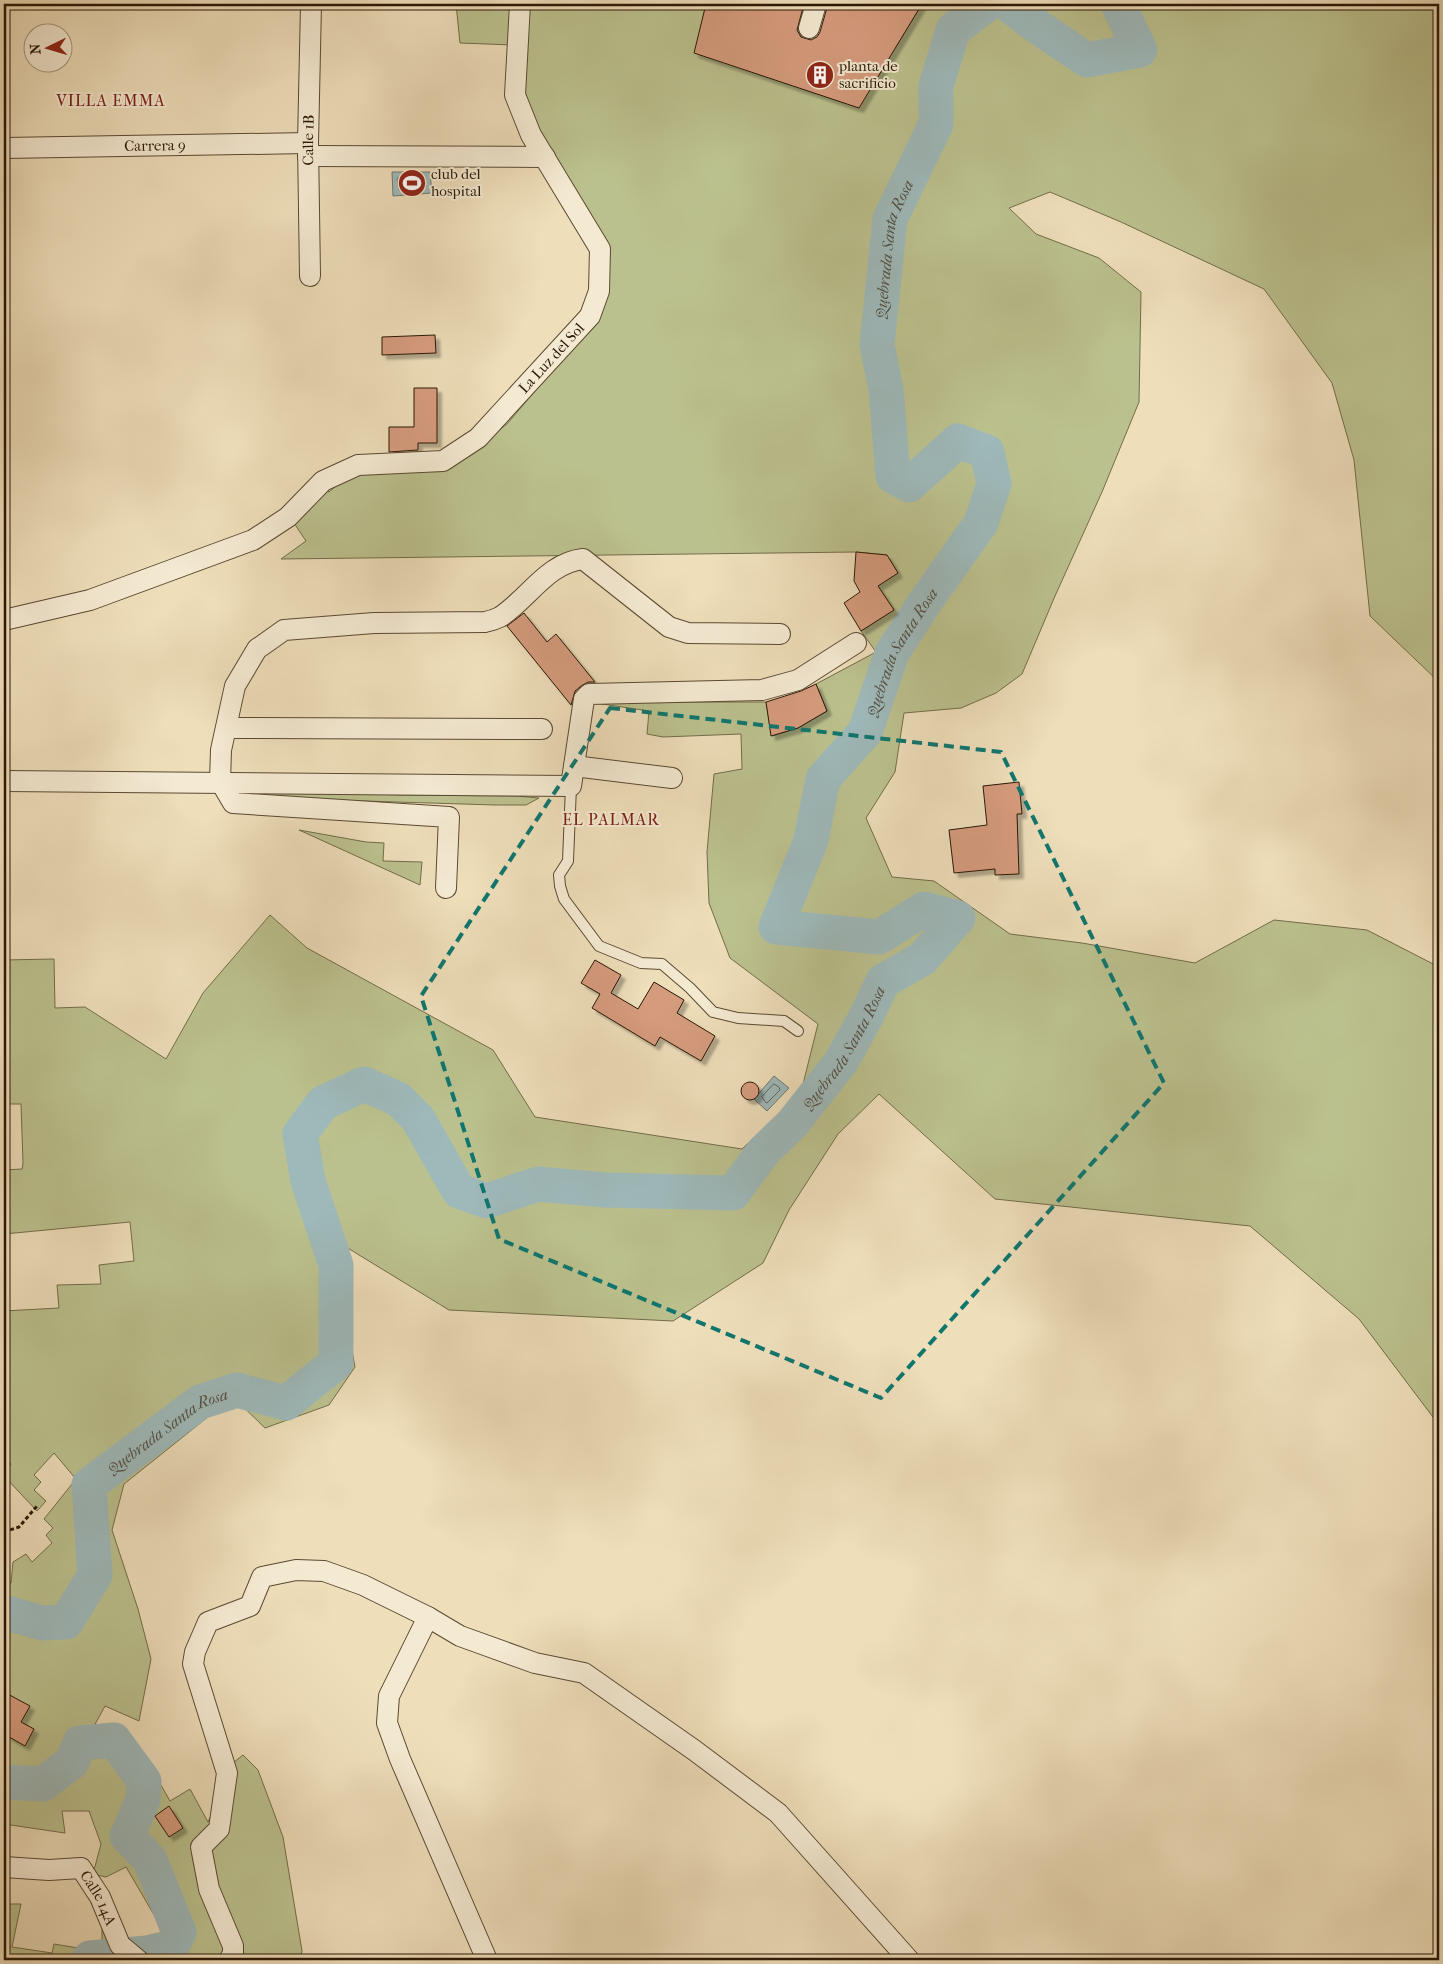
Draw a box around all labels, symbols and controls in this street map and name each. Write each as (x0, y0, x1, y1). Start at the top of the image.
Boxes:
north arrow (22, 22, 72, 72)
text: N (27, 43, 44, 55)
place label: planta de sacrificio (838, 57, 898, 92)
building icon: planta de sacrificio (805, 60, 835, 90)
district label: VILLA EMMA (55, 91, 166, 110)
street label: Calle 1B (299, 114, 318, 166)
street label: Carrera 9 (124, 136, 186, 155)
place label: club del hospital (431, 165, 481, 200)
sports icon: club del hospital (397, 168, 427, 198)
water label: Quebrada Santa Rosa (870, 177, 917, 320)
street label: La Luz del Sol (515, 319, 588, 397)
water label: Quebrada Santa Rosa (861, 584, 941, 720)
district label: EL PALMAR (562, 810, 660, 829)
water label: Quebrada Santa Rosa (797, 983, 889, 1114)
water label: Quebrada Santa Rosa (102, 1384, 230, 1479)
street label: Calle 14A (76, 1867, 120, 1928)

